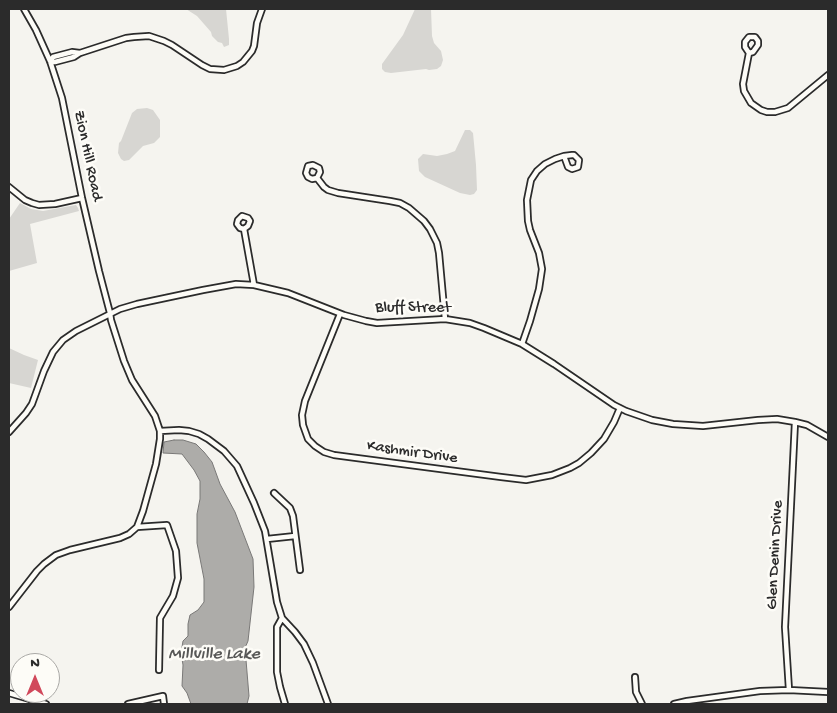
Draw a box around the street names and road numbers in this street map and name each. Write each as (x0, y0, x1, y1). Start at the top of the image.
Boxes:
street label: Zion Hill Road (68, 109, 106, 203)
street label: Bluff Street (375, 299, 451, 319)
street label: Kashmir Drive (365, 437, 459, 469)
street label: Glen Denin Drive (764, 500, 788, 610)

